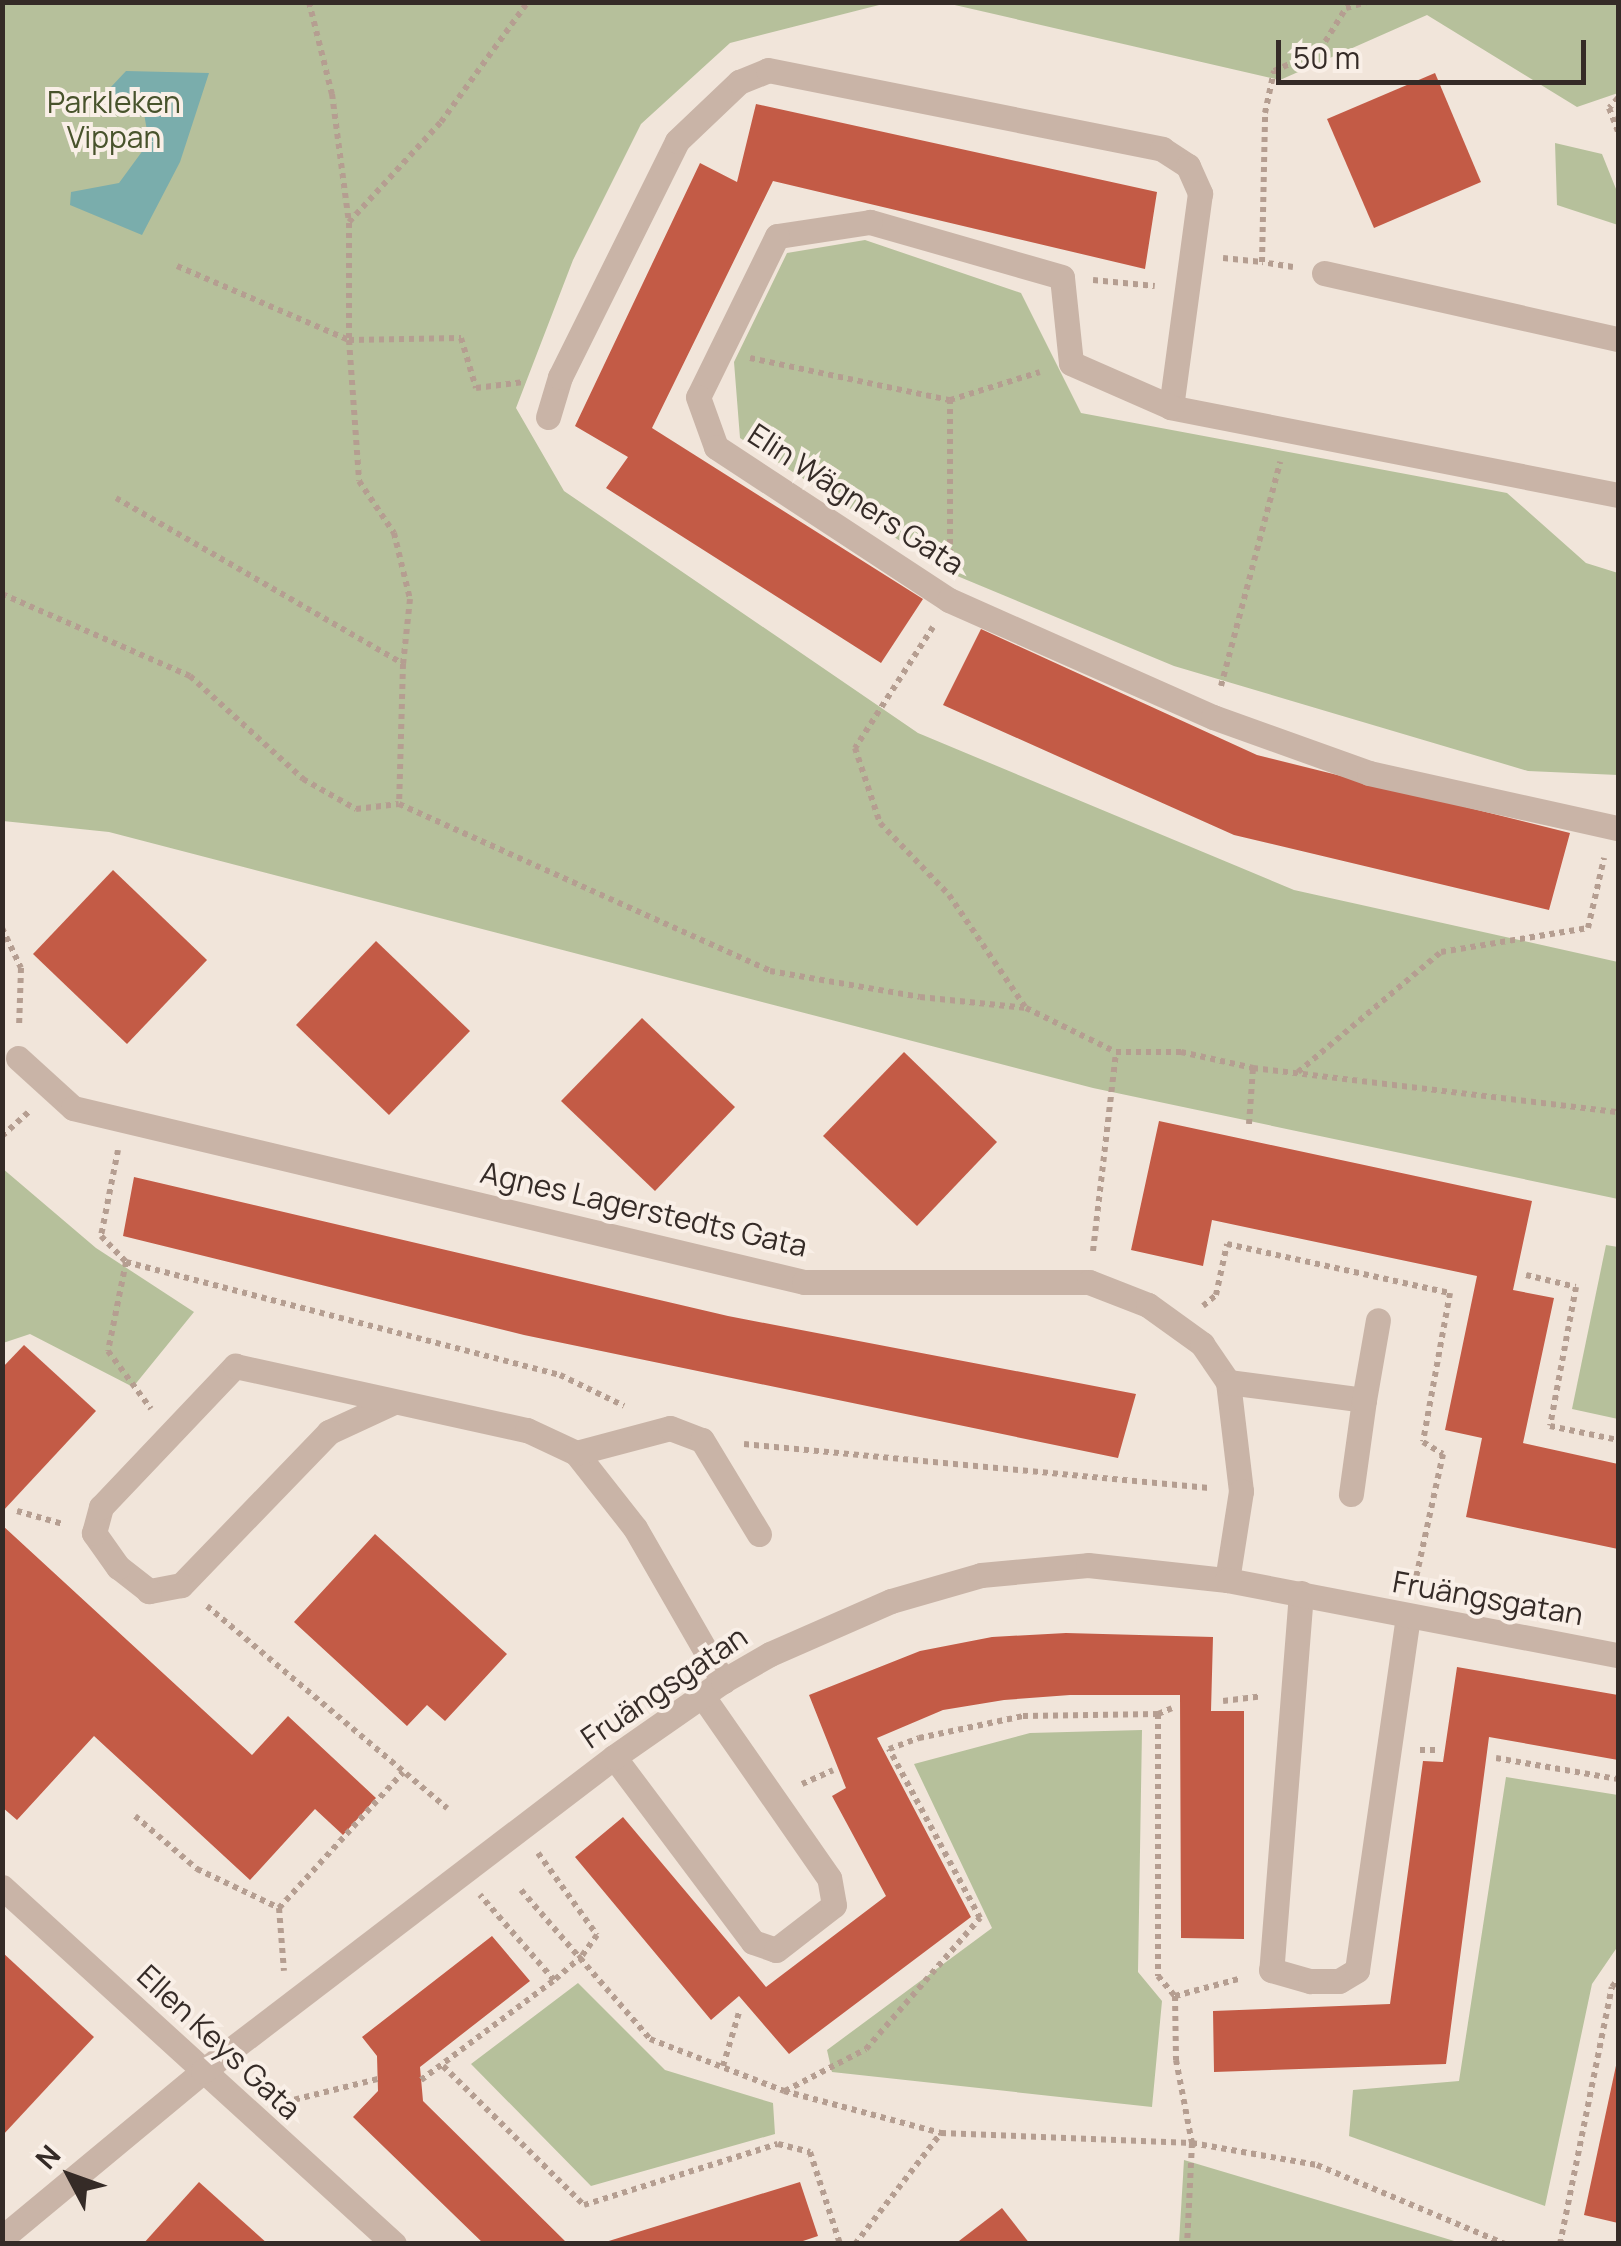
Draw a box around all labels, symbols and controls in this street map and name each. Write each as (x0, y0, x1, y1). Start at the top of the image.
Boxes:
scale bar (1281, 20, 1591, 82)
text: 50 m (1293, 37, 1360, 78)
park label: Parkleken Vippan (47, 84, 181, 154)
street label: Elin Wägners Gata (741, 416, 971, 582)
street label: Agnes Lagerstedts Gata (477, 1154, 811, 1264)
street label: Fruängsgatan (1390, 1564, 1586, 1632)
street label: Fruängsgatan (574, 1618, 754, 1756)
street label: Ellen Keys Gata (130, 1957, 308, 2127)
north arrow (20, 2126, 120, 2226)
text: N (26, 2136, 68, 2176)

